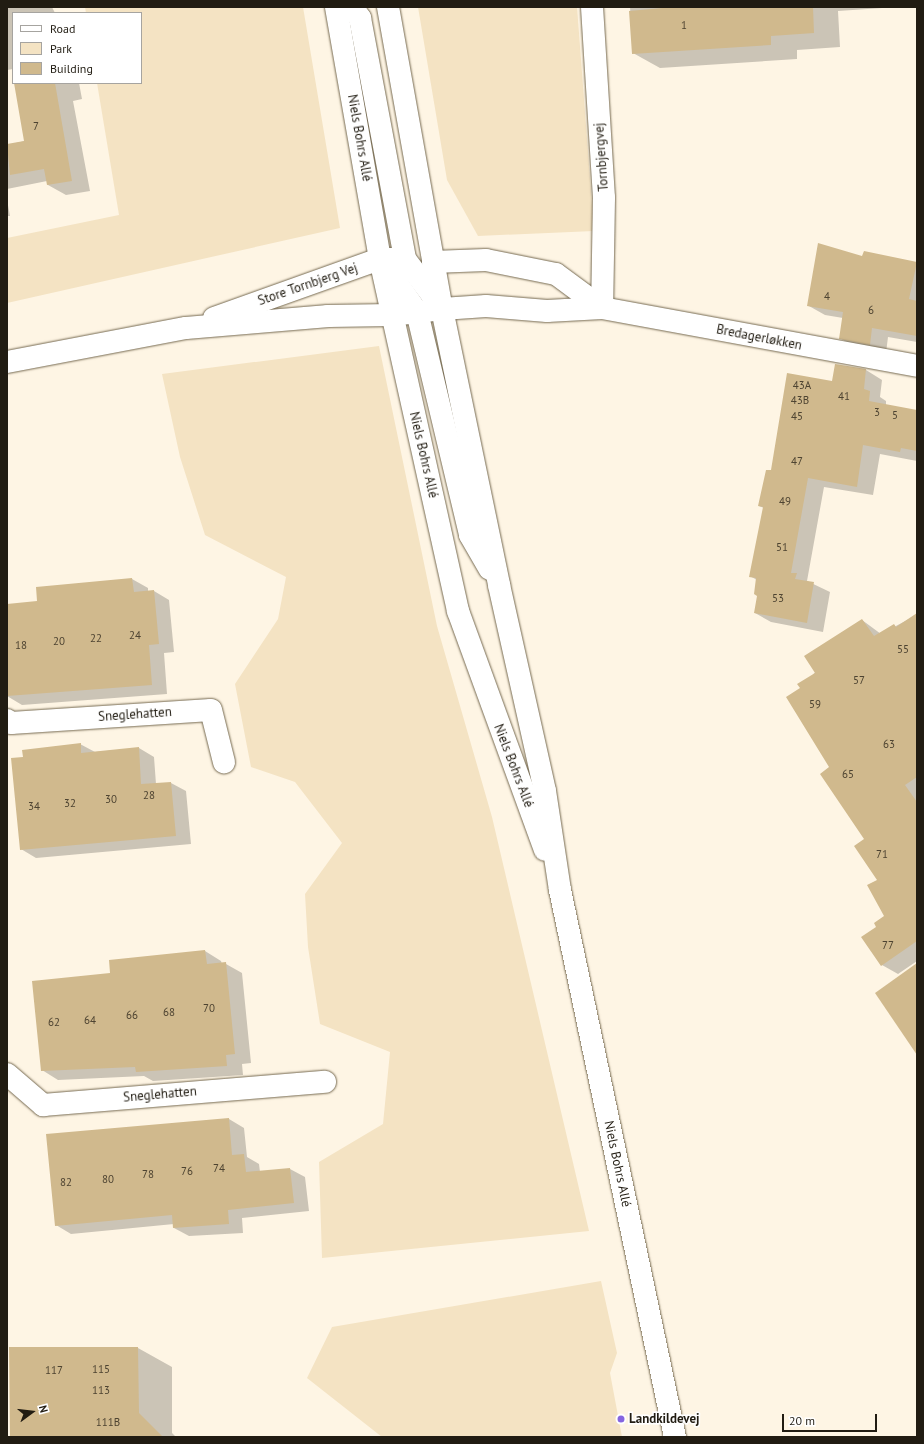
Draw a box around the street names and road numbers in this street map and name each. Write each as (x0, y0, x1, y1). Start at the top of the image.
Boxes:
street label: Niels Bohrs Allé (344, 93, 374, 183)
street label: Tornbjergvej (592, 122, 612, 192)
street label: Store Tornbjerg Vej (256, 260, 360, 310)
street label: Bredagerløkken (715, 322, 803, 354)
street label: Niels Bohrs Allé (405, 410, 441, 500)
street label: Sneglehatten (98, 705, 172, 725)
street label: Niels Bohrs Allé (490, 722, 536, 810)
street label: Sneglehatten (123, 1084, 197, 1106)
street label: Niels Bohrs Allé (600, 1119, 634, 1209)

